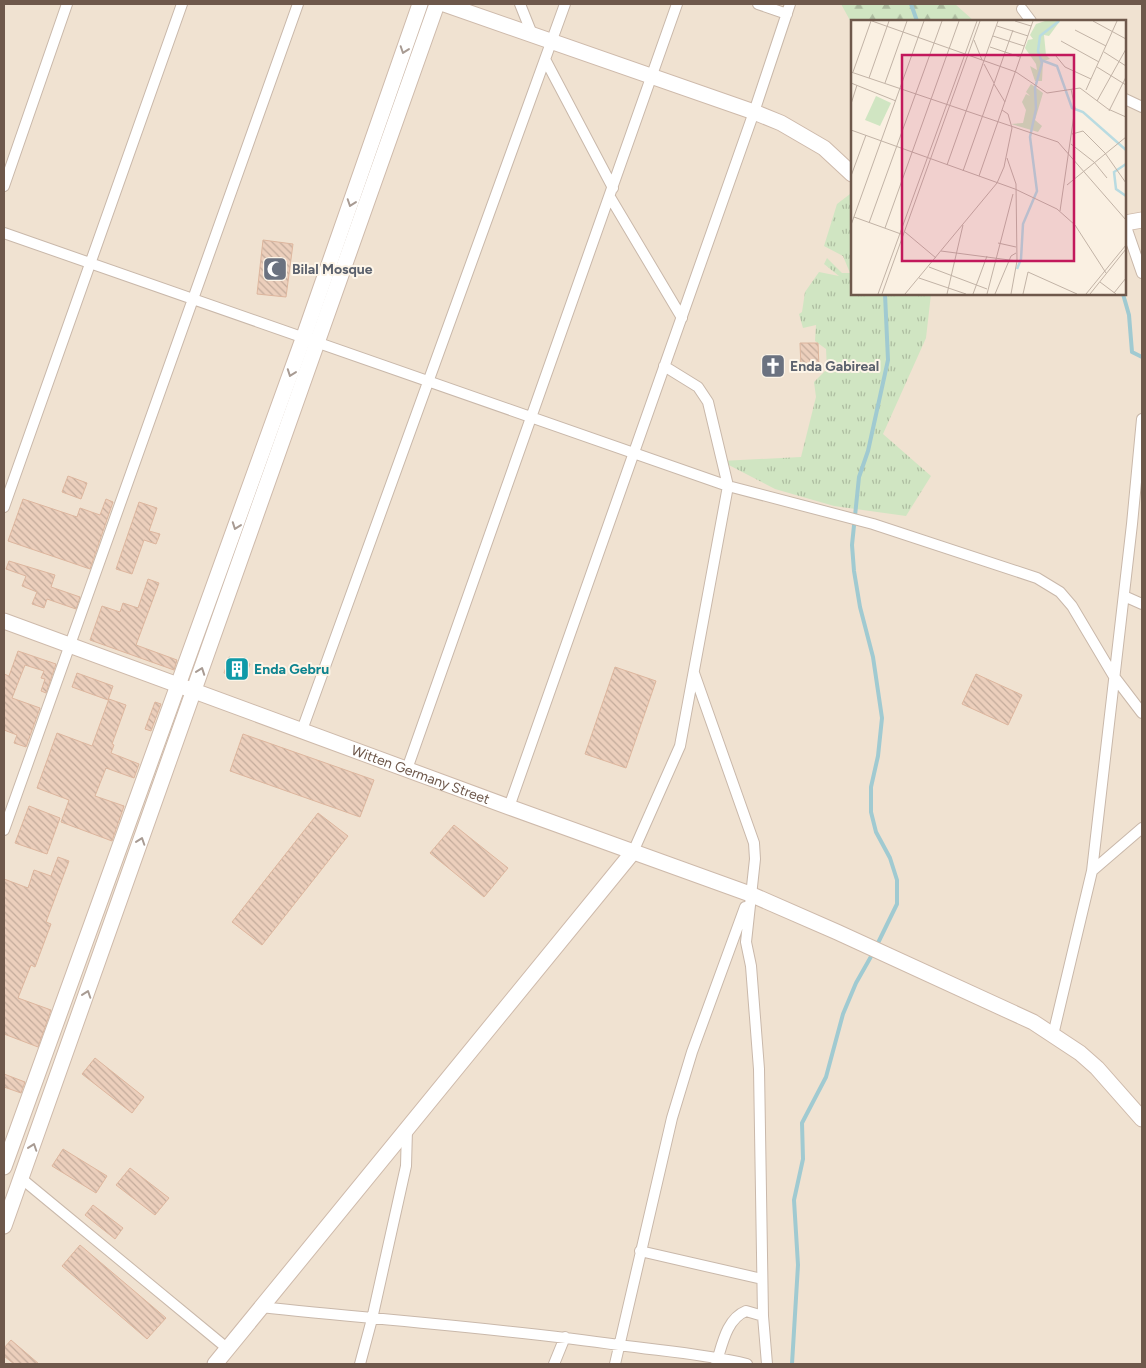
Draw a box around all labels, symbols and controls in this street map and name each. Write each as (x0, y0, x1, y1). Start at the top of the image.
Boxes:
inset map (851, 20, 1126, 295)
one-way arrow (400, 45, 410, 54)
one-way arrow (346, 198, 356, 207)
mosque icon: Bilal Mosque (262, 256, 288, 282)
place label: Bilal Mosque (292, 261, 373, 278)
church icon: Enda Gabireal (760, 353, 786, 379)
place label: Enda Gabireal (790, 358, 879, 375)
one-way arrow (287, 368, 297, 377)
one-way arrow (232, 521, 242, 530)
building icon: Enda Gebru (224, 656, 250, 682)
place label: Enda Gebru (254, 661, 329, 678)
one-way arrow (195, 667, 205, 676)
street label: Witten Germany Street (349, 741, 492, 808)
one-way arrow (135, 837, 145, 845)
one-way arrow (81, 990, 91, 999)
one-way arrow (27, 1143, 37, 1152)

